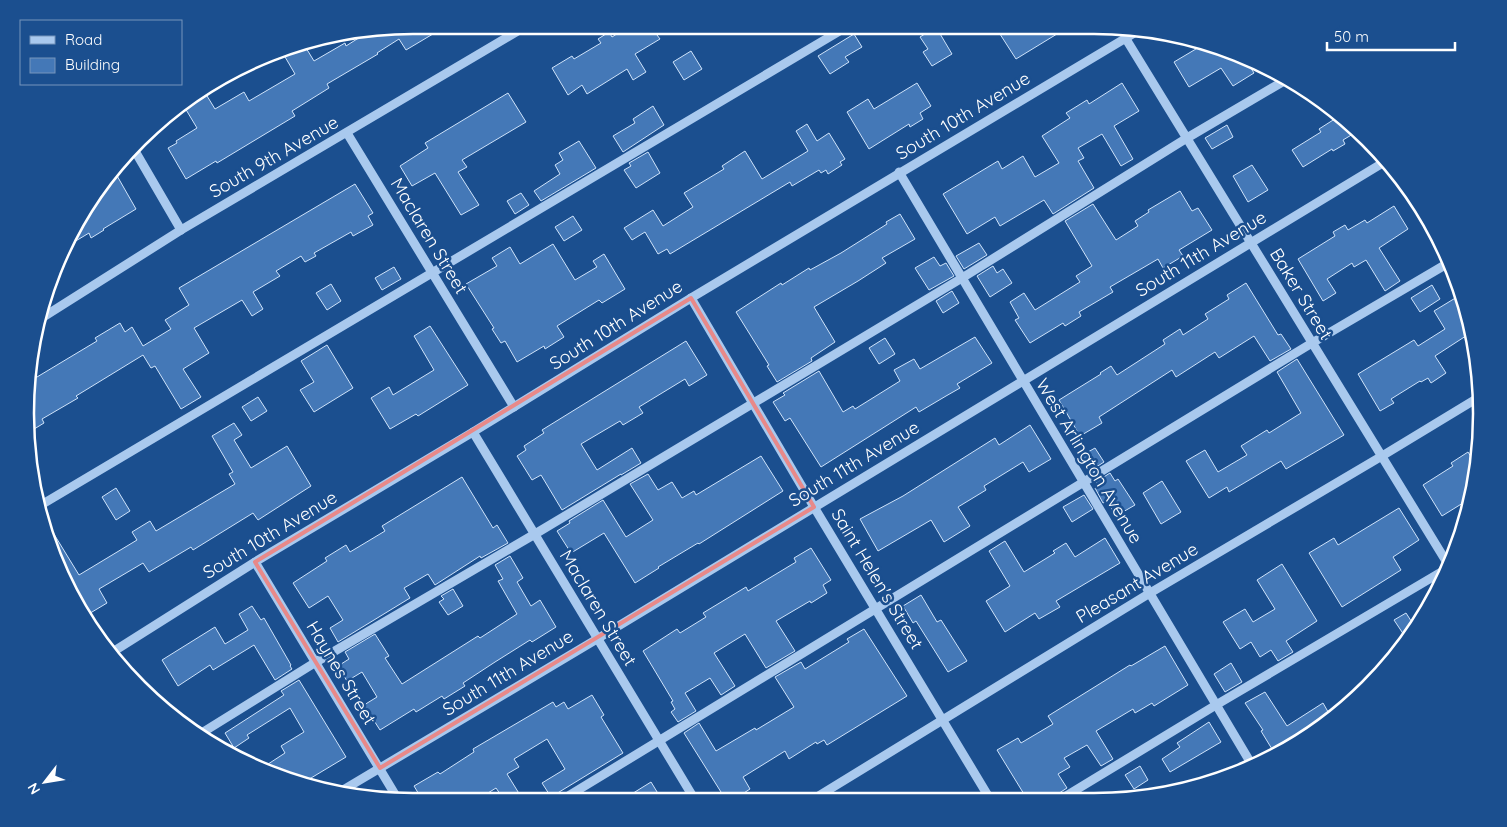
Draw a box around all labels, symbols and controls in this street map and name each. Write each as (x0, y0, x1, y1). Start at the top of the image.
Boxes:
legend (20, 20, 182, 85)
scale bar (1327, 20, 1454, 52)
text: 50 m (1334, 27, 1369, 46)
text: Road (65, 30, 102, 49)
text: Building (65, 55, 120, 74)
street label: South 10th Avenue (891, 66, 1034, 165)
street label: South 9th Avenue (205, 110, 342, 203)
street label: Maclaren Street (386, 174, 473, 298)
street label: South 11th Avenue (1131, 205, 1270, 302)
street label: Baker Street (1265, 244, 1338, 344)
street label: South 10th Avenue (545, 274, 687, 375)
street label: West Arlington Avenue (1031, 374, 1148, 548)
street label: South 11th Avenue (784, 415, 923, 512)
street label: South 10th Avenue (198, 485, 341, 584)
street label: Saint Helen's Street (826, 504, 928, 653)
street label: Pleasant Avenue (1072, 537, 1202, 628)
street label: Maclaren Street (555, 546, 642, 670)
street label: Haynes Street (301, 617, 381, 729)
street label: South 11th Avenue (438, 624, 577, 721)
north arrow (20, 757, 70, 807)
text: N (23, 780, 44, 798)

